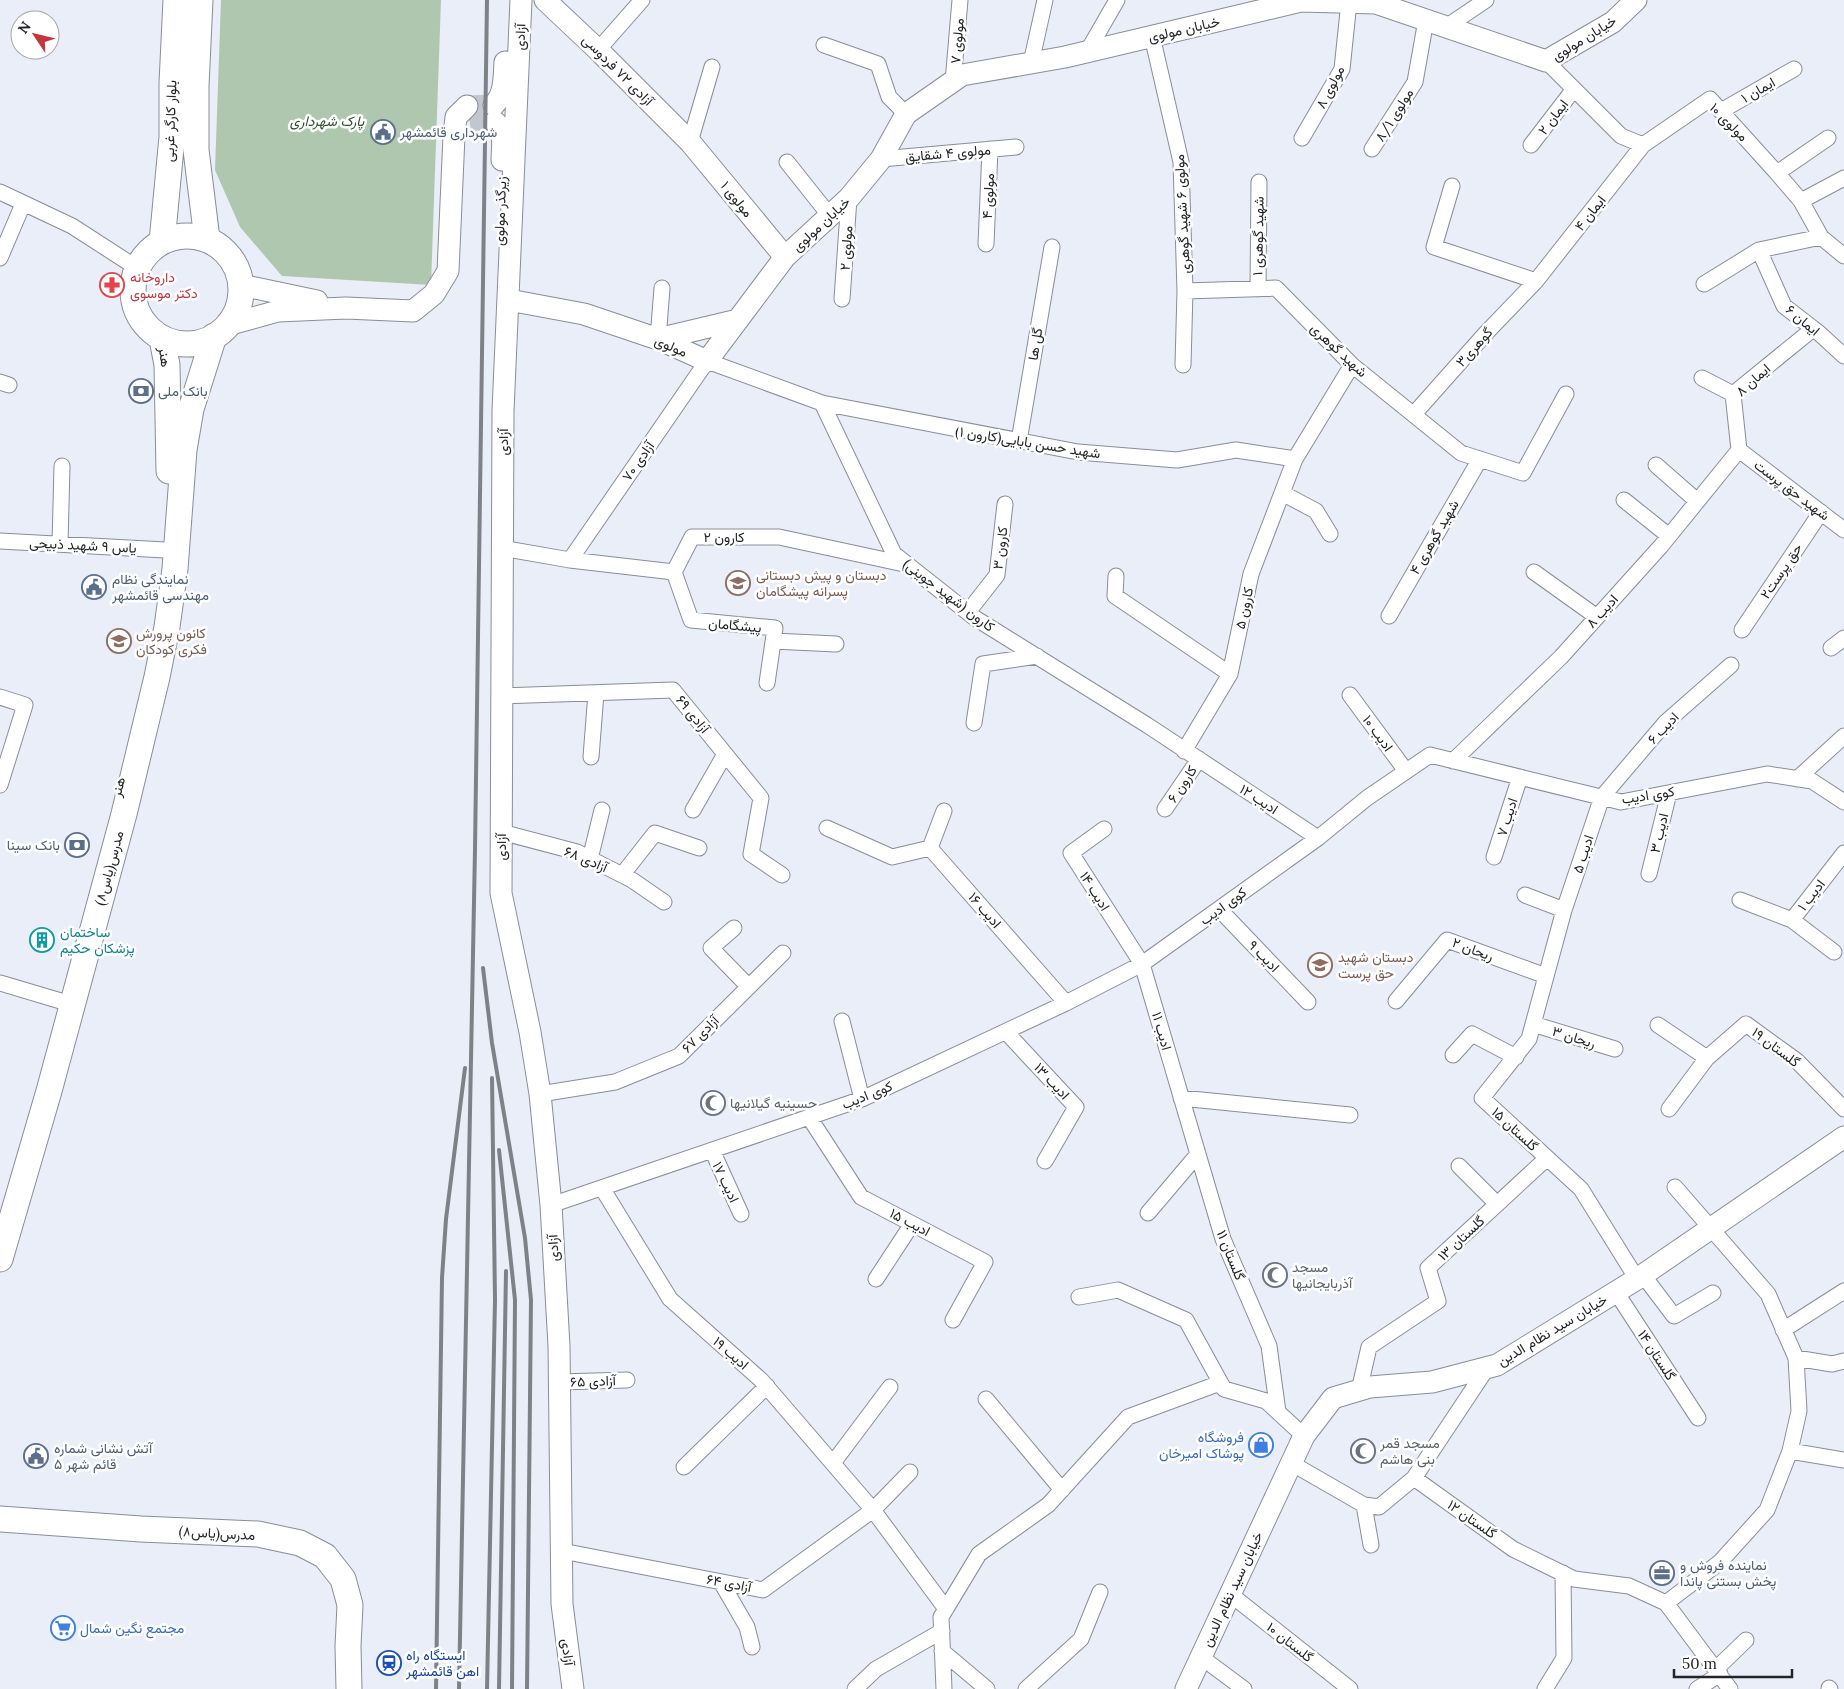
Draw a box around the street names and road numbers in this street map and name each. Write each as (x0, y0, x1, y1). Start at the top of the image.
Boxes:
street label: خیابان مولوی (1548, 11, 1620, 65)
street label: خیابان مولوی (1146, 12, 1222, 46)
street label: مولوی ۷ (946, 17, 968, 65)
street label: آزادی (511, 21, 530, 51)
street label: آزادی ۷۲ فردوسی (579, 31, 659, 111)
street label: مولوی ۸ (1312, 63, 1348, 111)
street label: ایمان ۱ (1738, 73, 1778, 107)
street label: بلوار کارگر غربی (160, 80, 180, 162)
street label: مولوی ۸/۱ (1371, 85, 1417, 145)
street label: ایمان ۲ (1534, 96, 1572, 138)
street label: مولوی ۱۰ (1706, 99, 1752, 145)
street label: مولوی ۴ شقایق (904, 140, 992, 166)
street label: مولوی ۶ شهید گوهری (1170, 154, 1194, 274)
street label: مولوی ۴ (978, 173, 998, 219)
street label: زیرگذر مولوی (490, 176, 510, 246)
street label: مولوی ۱ (717, 177, 757, 221)
street label: ایمان ۴ (1570, 192, 1610, 234)
street label: خیابان مولوی (788, 193, 854, 255)
street label: شهید گوهری ۱ (1248, 196, 1268, 276)
street label: مولوی ۲ (835, 225, 857, 271)
street label: ایمان ۶ (1782, 300, 1824, 340)
street label: شهید گوهری (1307, 319, 1371, 381)
street label: گوهری۳ (1452, 324, 1496, 370)
street label: گل ها (1024, 326, 1046, 362)
street label: مولوی (652, 331, 690, 361)
street label: هنر (155, 345, 175, 368)
street label: ایمان ۸ (1732, 360, 1774, 400)
street label: شهید حسن بابایی(کارون ۱) (954, 422, 1102, 462)
street label: آزادی (494, 427, 512, 455)
street label: آزادی ۷۰ (618, 436, 659, 484)
street label: شهید حق پرست (1750, 456, 1833, 525)
street label: شهید گوهری ۴ (1405, 496, 1463, 578)
street label: کارون ۳ (988, 526, 1012, 570)
street label: کارون ۲ (703, 528, 745, 546)
street label: یاس ۹ شهید ذبیحی (29, 533, 137, 557)
street label: حق پرست۲ (1756, 540, 1807, 603)
street label: کارون (شهید جوینی) (900, 555, 998, 635)
street label: کارون ۵ (1231, 586, 1257, 630)
street label: ادیب ۸ (1582, 590, 1622, 632)
street label: پیشگامان (708, 614, 762, 637)
street label: آزادی ۶۹ (672, 691, 715, 738)
street label: ادیب ۶ (1643, 708, 1683, 748)
street label: ادیب ۱۰ (1359, 711, 1397, 755)
street label: کارون ۶ (1163, 762, 1201, 806)
street label: هنر (107, 775, 129, 800)
street label: ادیب ۱۲ (1236, 780, 1282, 818)
street label: کوی ادیب (1620, 782, 1676, 808)
street label: ادیب ۷ (1492, 796, 1522, 838)
street label: ادیب ۳ (1646, 811, 1672, 855)
street label: مدرس(یاس۸) (90, 829, 128, 907)
street label: آزادی (492, 832, 510, 860)
street label: ادیب ۵ (1568, 833, 1598, 875)
street label: آزادی ۶۸ (561, 842, 612, 877)
street label: ادیب ۱۴ (1076, 868, 1114, 914)
street label: ادیب ۱ (1793, 876, 1829, 914)
street label: کوی ادیب (1196, 883, 1250, 929)
street label: ادیب ۱۶ (964, 888, 1006, 932)
street label: ریحان ۲ (1450, 933, 1496, 965)
street label: ادیب ۹ (1244, 936, 1284, 976)
street label: آزادی ۶۷ (677, 1010, 724, 1057)
street label: ادیب ۱۱ (1148, 1010, 1176, 1052)
street label: ریحان ۳ (1550, 1022, 1598, 1052)
street label: گلستان ۱۹ (1748, 1023, 1804, 1071)
street label: ادیب ۱۳ (1030, 1059, 1074, 1103)
street label: کوی ادیب (839, 1077, 895, 1113)
street label: گلستان ۱۵ (1488, 1103, 1542, 1155)
street label: ادیب ۱۷ (709, 1159, 743, 1205)
street label: ادیب ۱۵ (887, 1204, 933, 1240)
street label: گلستان ۱۳ (1434, 1212, 1488, 1264)
street label: گلستان ۱۱ (1213, 1227, 1249, 1283)
street label: آزادی (543, 1232, 563, 1262)
street label: خیابان سید نظام الدین (1494, 1290, 1610, 1370)
street label: گلستان ۱۴ (1634, 1326, 1680, 1384)
street label: ادیب ۱۹ (709, 1332, 753, 1374)
street label: آزادی ۶۵ (570, 1371, 618, 1391)
street label: گلستان ۱۲ (1444, 1496, 1500, 1542)
street label: مدرس(یاس۸) (178, 1522, 256, 1544)
street label: خیابان سید نظام الدین (1197, 1529, 1267, 1649)
street label: آزادی ۶۴ (705, 1570, 755, 1597)
street label: گلستان ۱۰ (1263, 1618, 1317, 1666)
street label: آزادی (557, 1638, 579, 1668)

